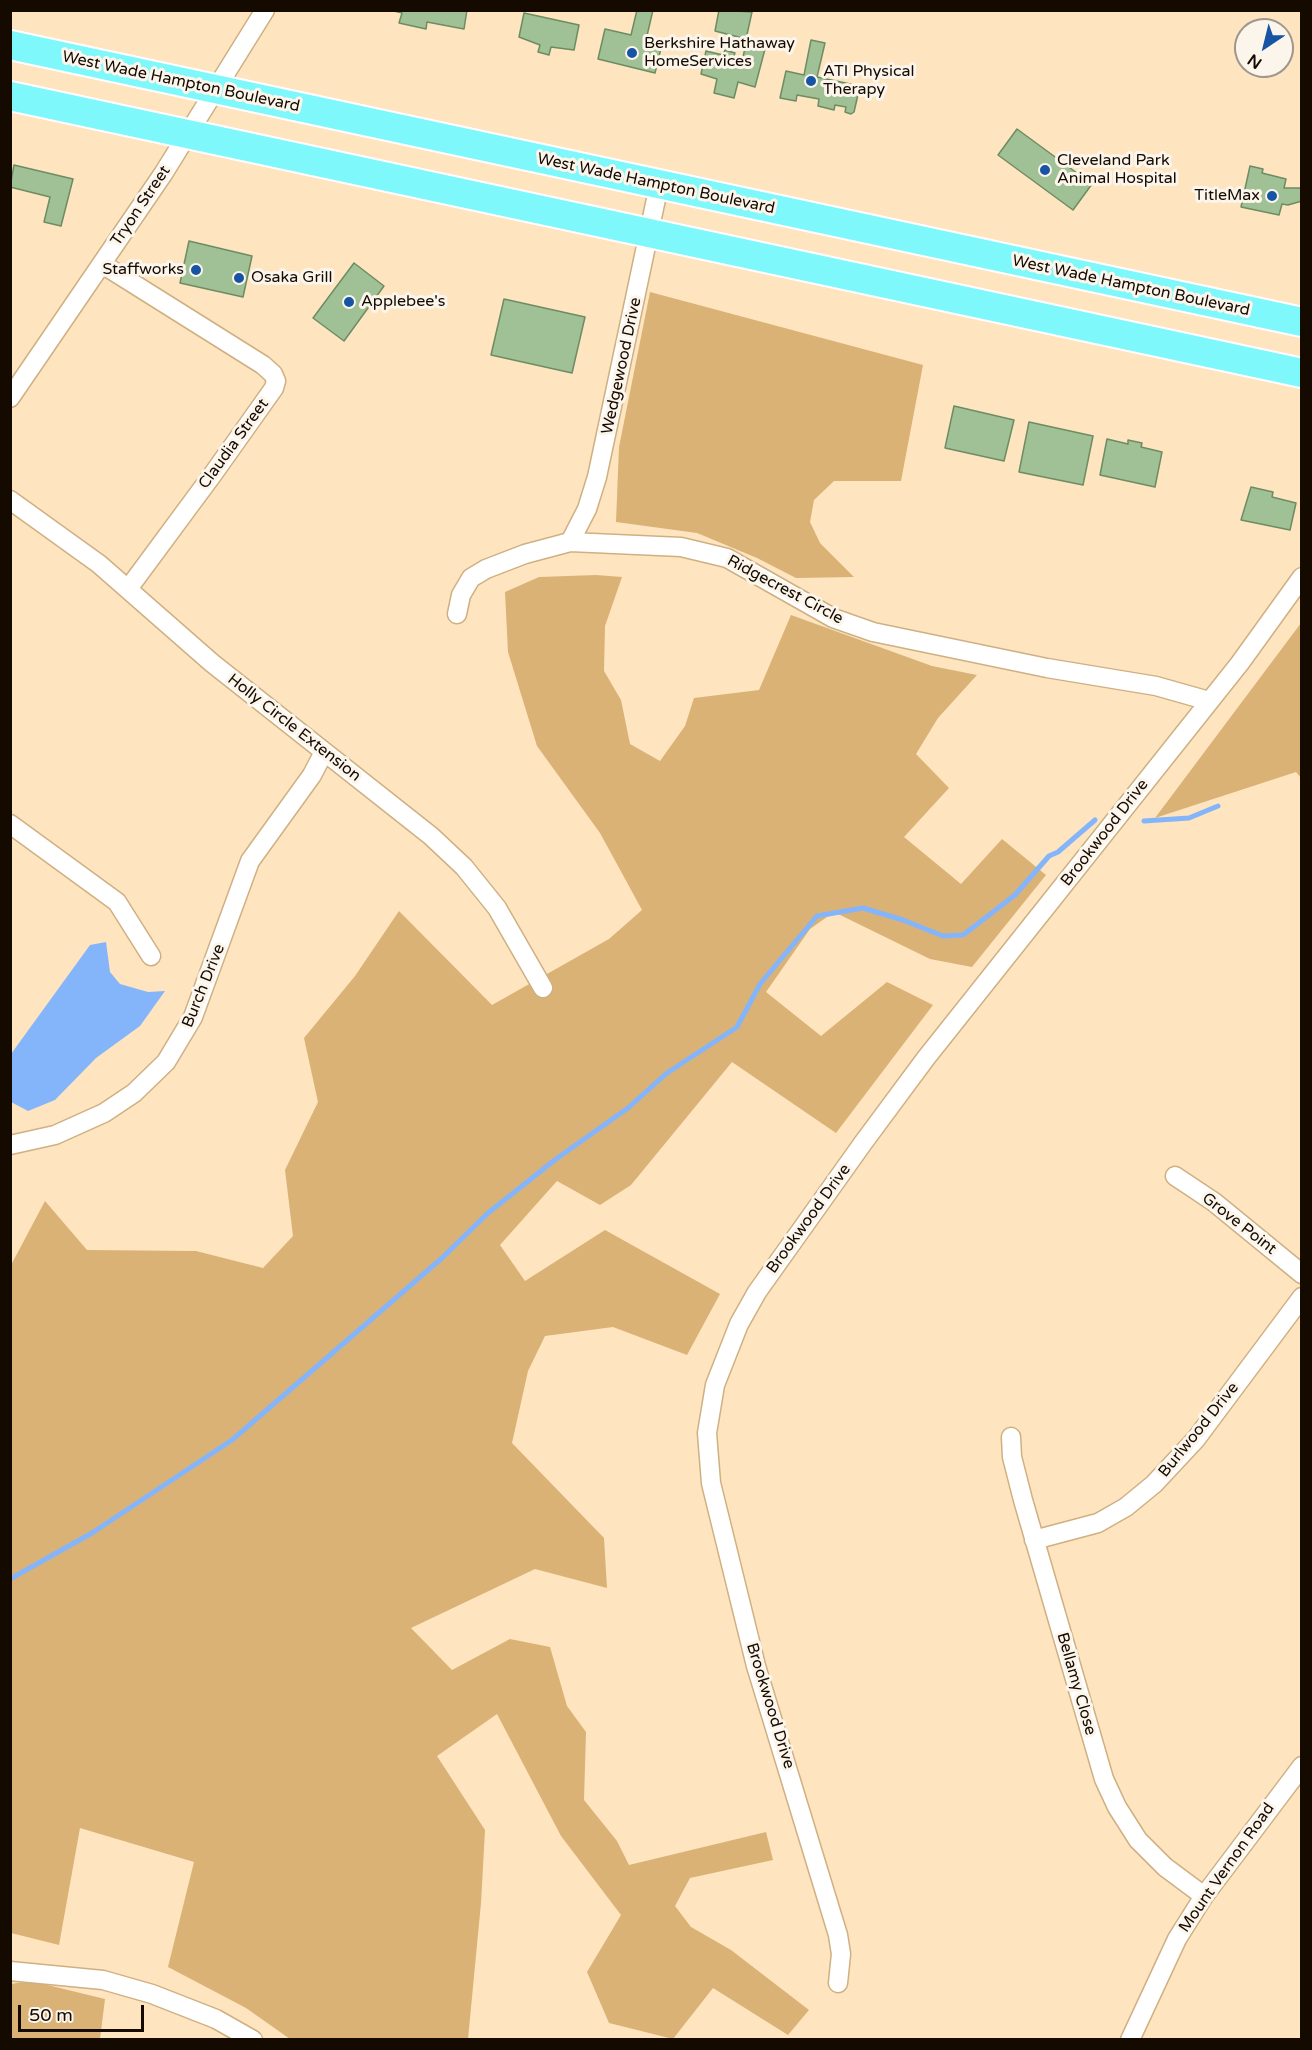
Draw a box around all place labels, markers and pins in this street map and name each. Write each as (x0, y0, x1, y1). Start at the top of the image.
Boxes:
place label: Berkshire Hathaway HomeServices (644, 34, 795, 72)
marker: Berkshire Hathaway HomeServices (625, 46, 639, 60)
place label: ATI Physical Therapy (823, 62, 914, 100)
marker: ATI Physical Therapy (804, 74, 818, 88)
place label: Cleveland Park Animal Hospital (1057, 151, 1177, 189)
marker: Cleveland Park Animal Hospital (1038, 163, 1052, 177)
place label: TitleMax (1194, 186, 1260, 206)
marker: TitleMax (1265, 189, 1279, 203)
place label: Staffworks (102, 260, 184, 280)
marker: Staffworks (189, 263, 203, 277)
place label: Osaka Grill (251, 268, 332, 288)
marker: Osaka Grill (232, 271, 246, 285)
place label: Applebee's (361, 292, 446, 312)
marker: Applebee's (342, 295, 356, 309)

